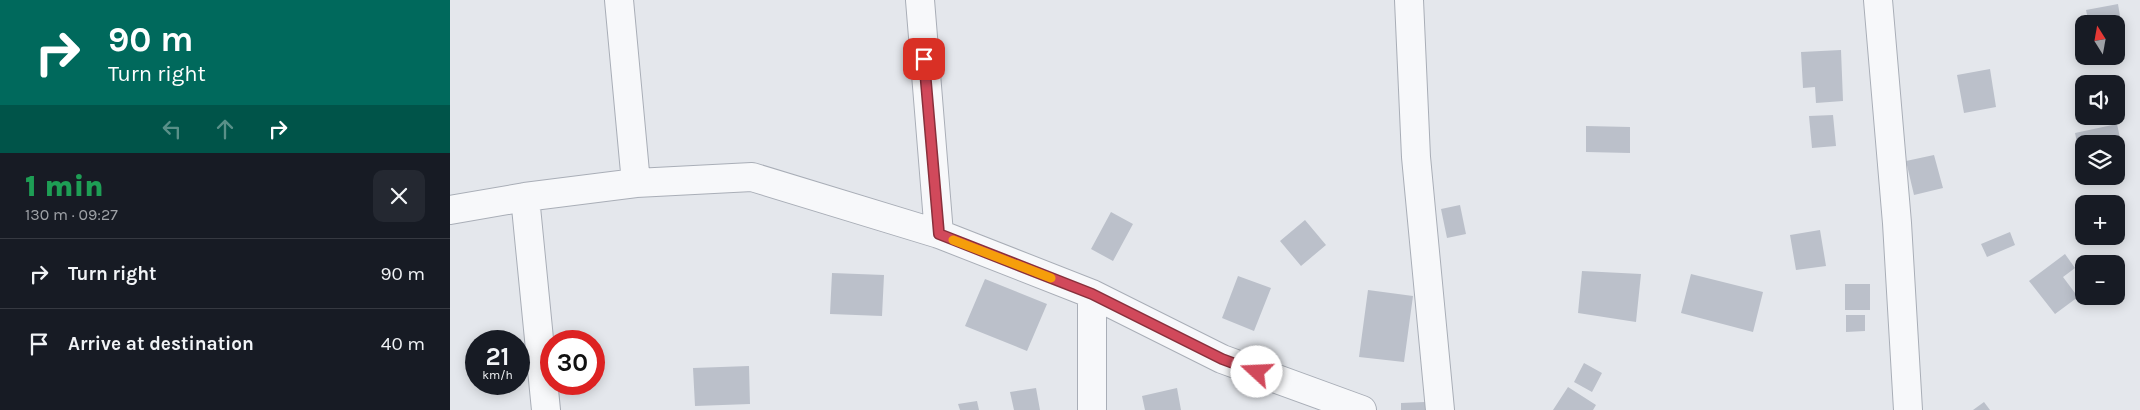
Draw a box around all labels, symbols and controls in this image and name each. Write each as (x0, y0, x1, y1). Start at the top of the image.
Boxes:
north arrow (2075, 15, 2125, 65)
map controls (2075, 15, 2125, 305)
text: 90 m (108, 19, 194, 60)
icon: right (25, 20, 90, 85)
pin (903, 38, 945, 80)
icon: arrive (910, 45, 938, 73)
text: Turn right (108, 61, 206, 87)
button: sound (2075, 75, 2125, 125)
icon: left (158, 115, 186, 143)
icon: ahead (211, 115, 239, 143)
icon: right (264, 115, 292, 143)
button: layers (2075, 135, 2125, 185)
text: 1 min (25, 168, 104, 204)
button: close (373, 170, 425, 222)
button: + (2075, 195, 2125, 245)
text: 130 m · 09:27 (25, 205, 118, 224)
button: − (2075, 255, 2125, 305)
icon: right (25, 260, 53, 288)
text: Turn right (68, 263, 157, 285)
text: 90 m (380, 263, 425, 285)
icon: arrive (25, 330, 53, 358)
speed limit sign: 30 (540, 330, 605, 395)
text: Arrive at destination (68, 333, 254, 355)
text: 40 m (381, 333, 425, 355)
text: 21 (485, 342, 510, 371)
position arrow (1230, 345, 1282, 397)
text: km/h (482, 368, 513, 382)

